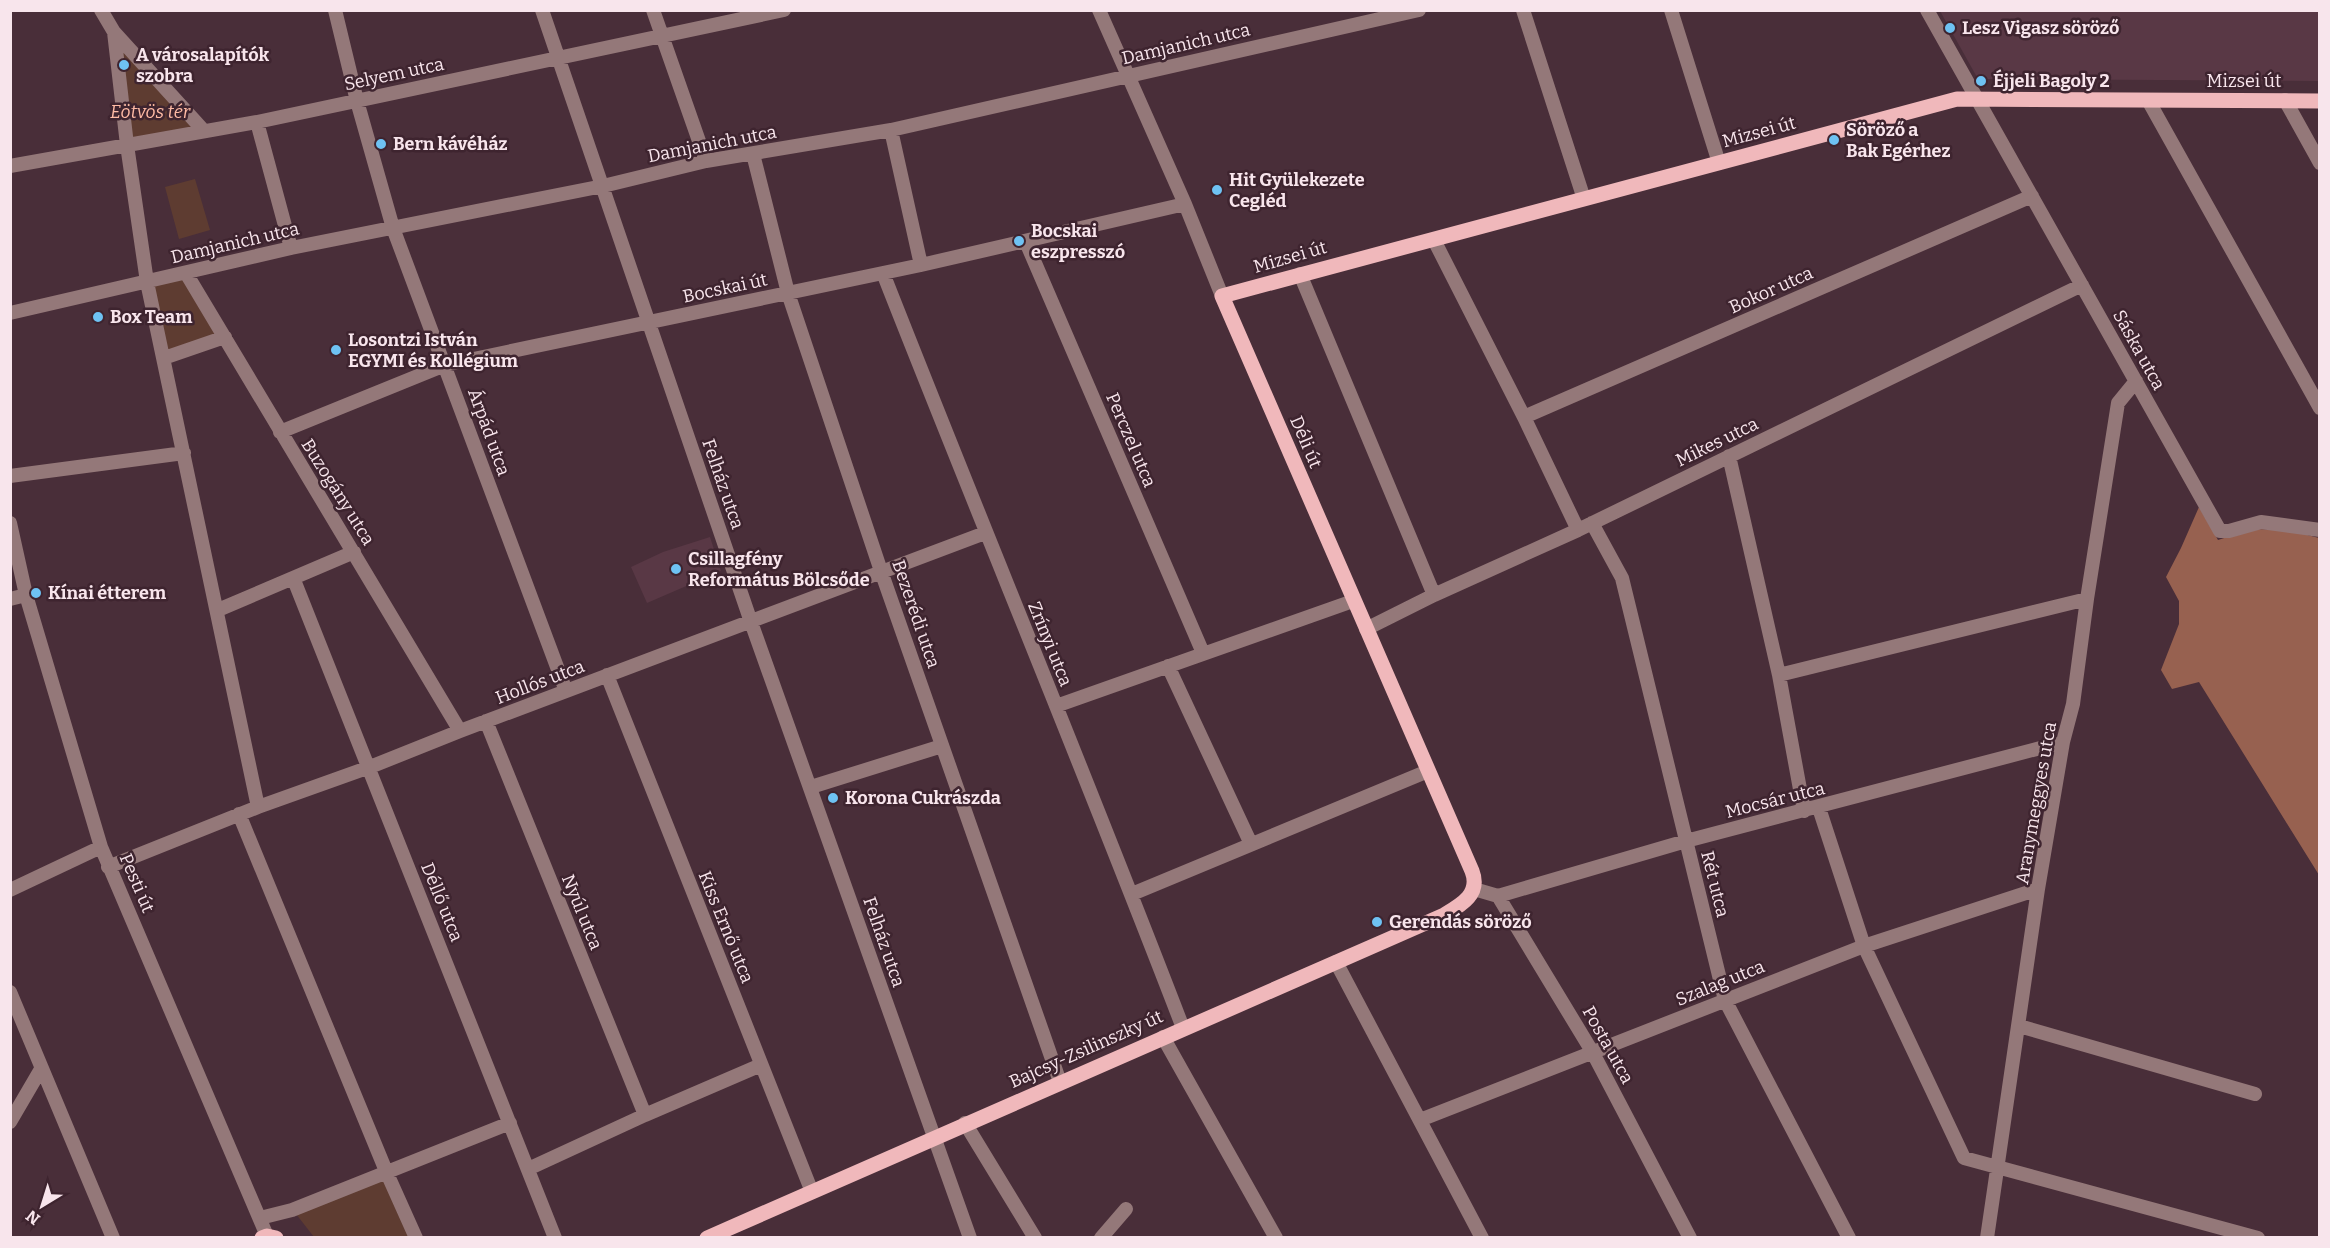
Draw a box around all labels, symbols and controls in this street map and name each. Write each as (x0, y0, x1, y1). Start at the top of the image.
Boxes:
place label: Lesz Vigasz söröző (1962, 17, 2120, 39)
street label: Damjanich utca (1120, 19, 1252, 69)
marker: Lesz Vigasz söröző (1943, 21, 1957, 35)
place label: A városalapítók szobra (136, 44, 270, 87)
street label: Selyem utca (342, 53, 446, 95)
marker: A városalapítók szobra (117, 58, 131, 72)
place label: Éjjeli Bagoly 2 (1993, 69, 2110, 92)
street label: Mizsei út (2207, 70, 2282, 92)
marker: Éjjeli Bagoly 2 (1974, 74, 1988, 88)
park label: Eötvös tér (110, 101, 191, 123)
street label: Mizsei út (1720, 112, 1799, 152)
place label: Söröző a Bak Egérhez (1846, 119, 1951, 162)
street label: Damjanich utca (646, 121, 779, 167)
place label: Bern kávéház (393, 133, 508, 155)
marker: Söröző a Bak Egérhez (1827, 133, 1841, 147)
marker: Bern kávéház (374, 137, 388, 151)
place label: Hit Gyülekezete Cegléd (1229, 169, 1365, 212)
marker: Hit Gyülekezete Cegléd (1210, 183, 1224, 197)
street label: Damjanich utca (169, 218, 301, 268)
place label: Bocskai eszpresszó (1031, 220, 1125, 263)
marker: Bocskai eszpresszó (1012, 234, 1026, 248)
street label: Mizsei út (1251, 236, 1330, 278)
street label: Bokor utca (1726, 262, 1816, 318)
street label: Bocskai út (681, 268, 770, 308)
place label: Box Team (110, 306, 192, 328)
street label: Sáska utca (2108, 306, 2170, 394)
marker: Box Team (91, 310, 105, 324)
place label: Losontzi István EGYMI és Kollégium (348, 329, 518, 372)
marker: Losontzi István EGYMI és Kollégium (329, 343, 343, 357)
street label: Árpád utca (463, 385, 515, 479)
street label: Perczel utca (1101, 389, 1161, 491)
street label: Mikes utca (1672, 412, 1762, 471)
street label: Déli út (1285, 413, 1327, 472)
street label: Buzogány utca (297, 435, 380, 549)
street label: Felház utca (697, 436, 749, 532)
place label: Csillagfény Református Bölcsőde (688, 548, 870, 591)
street label: Bezerédi utca (887, 557, 945, 671)
marker: Csillagfény Református Bölcsőde (669, 562, 683, 576)
place label: Kínai étterem (48, 582, 166, 604)
marker: Kínai étterem (29, 586, 43, 600)
street label: Zrínyi utca (1023, 598, 1077, 690)
street label: Hollós utca (492, 655, 588, 709)
street label: Aranymeggyes utca (2011, 720, 2061, 886)
street label: Mocsár utca (1723, 777, 1827, 823)
place label: Korona Cukrászda (845, 787, 1001, 809)
marker: Korona Cukrászda (826, 791, 840, 805)
street label: Rét utca (1696, 849, 1734, 920)
street label: Pesti út (115, 850, 159, 916)
street label: Déllő utca (416, 859, 468, 945)
street label: Kiss Ernő utca (694, 868, 759, 986)
street label: Nyúl utca (557, 871, 607, 953)
street label: Felház utca (858, 894, 910, 990)
place label: Gerendás söröző (1389, 911, 1532, 933)
marker: Gerendás söröző (1370, 915, 1384, 929)
street label: Szalag utca (1672, 955, 1768, 1011)
street label: Posta utca (1578, 1002, 1638, 1088)
street label: Bajcsy-Zsilinszky út (1006, 1005, 1167, 1093)
north arrow (12, 1176, 72, 1236)
text: N (22, 1206, 44, 1229)

